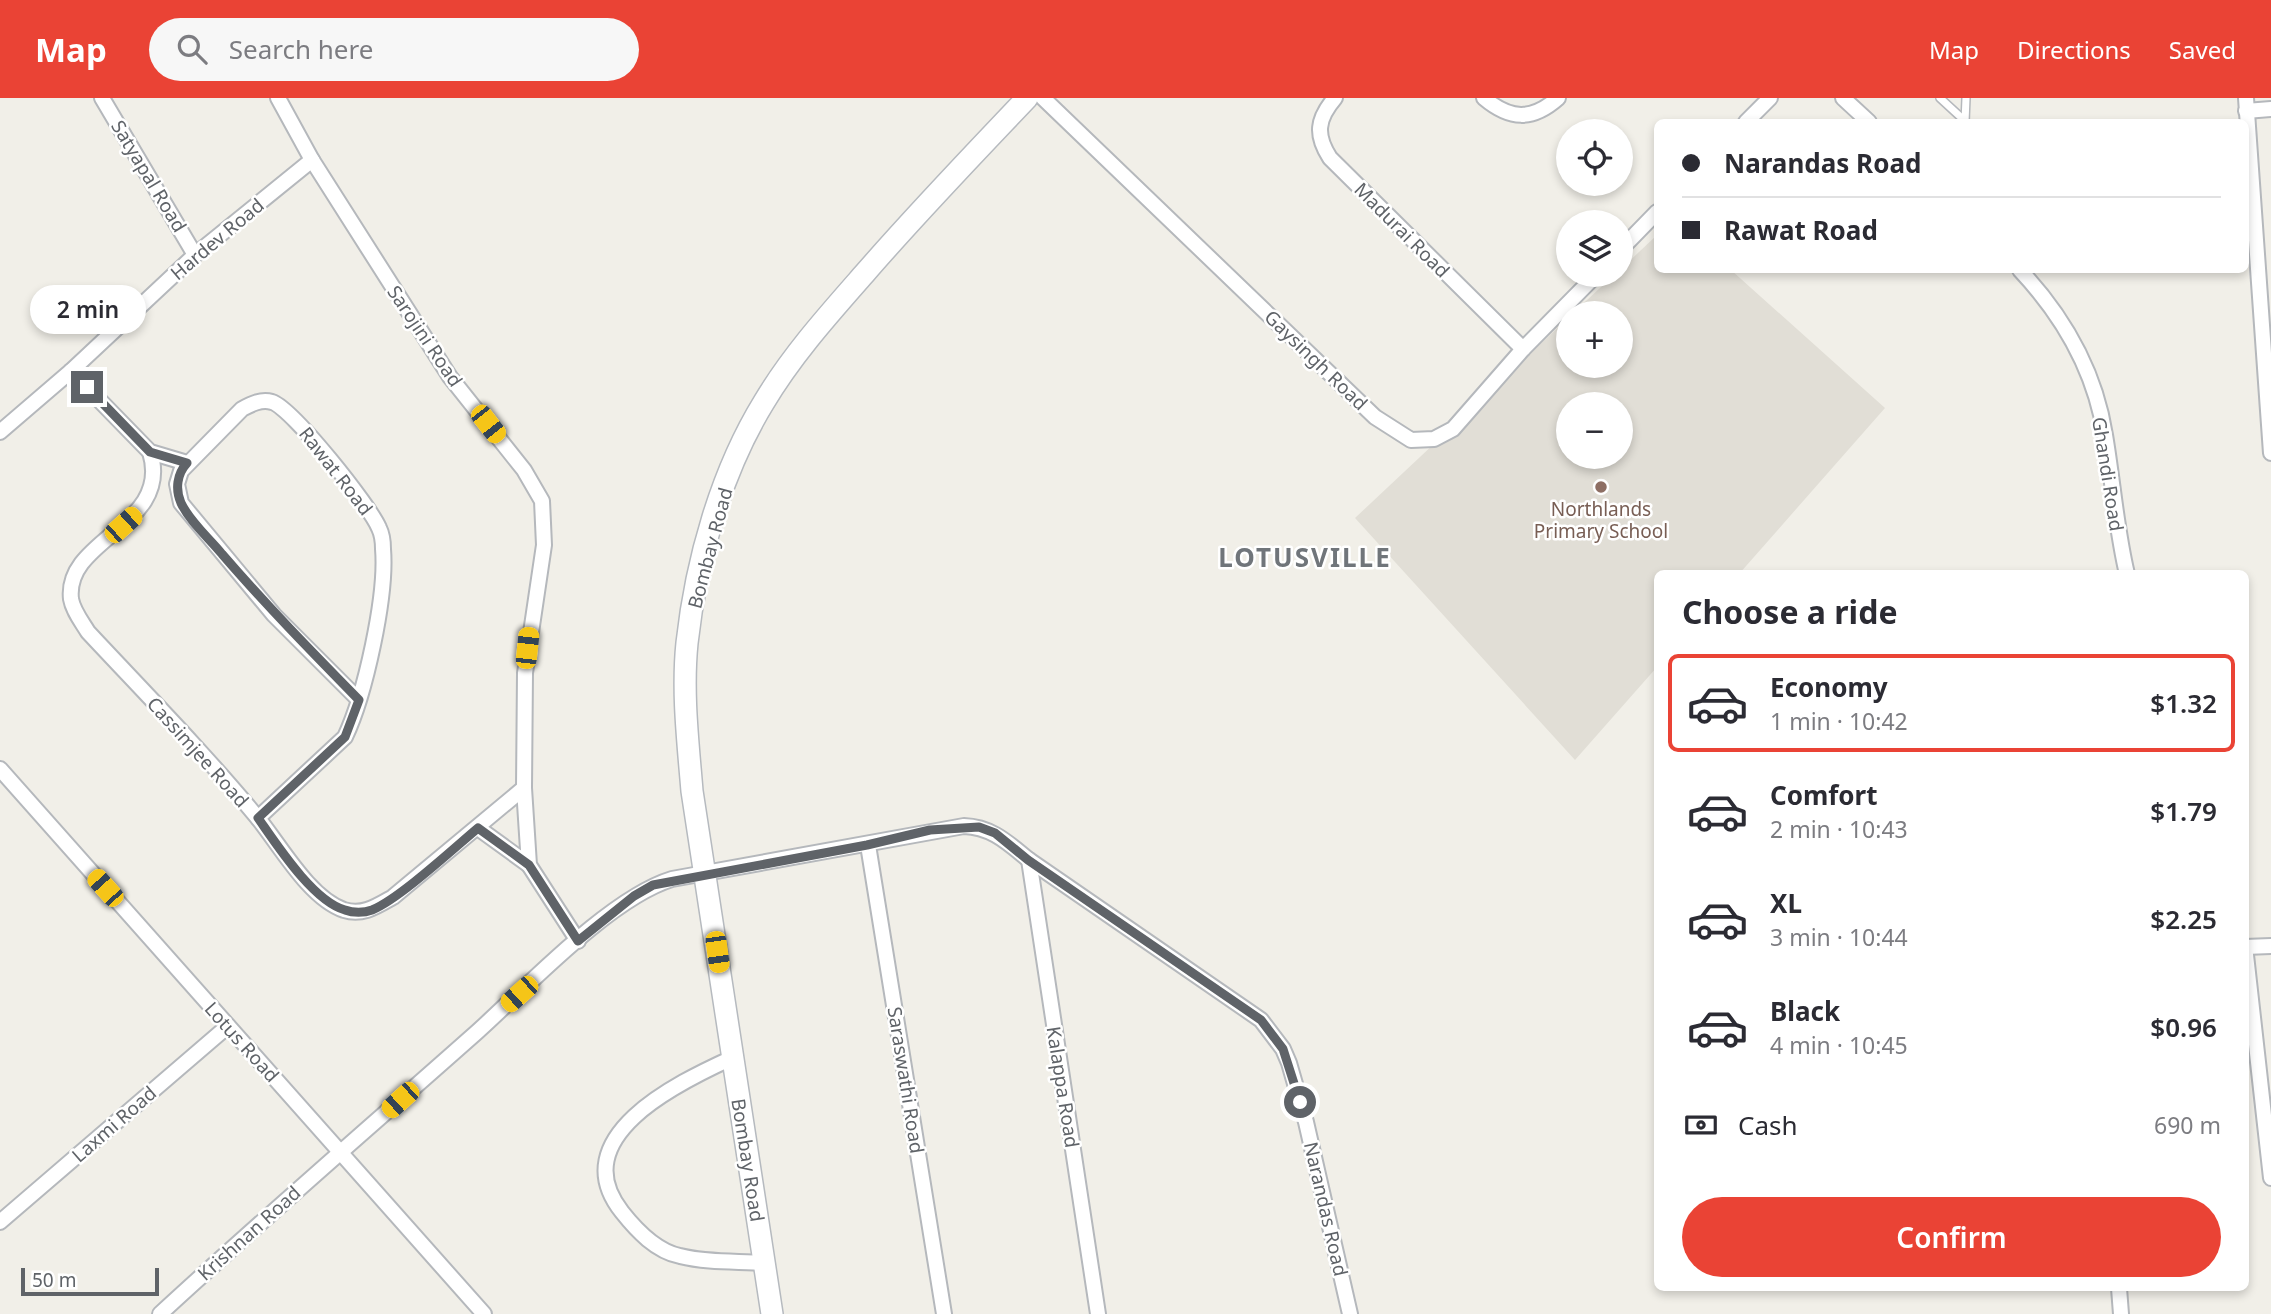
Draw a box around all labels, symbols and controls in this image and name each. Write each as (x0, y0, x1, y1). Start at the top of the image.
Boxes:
search box (149, 18, 639, 81)
text: Map (35, 27, 107, 72)
icon: search (173, 30, 211, 68)
text: Search here (229, 31, 373, 67)
text: Map (1929, 33, 1979, 66)
text: Directions (2017, 33, 2131, 66)
text: Saved (2169, 33, 2236, 66)
street label: Satyapal Road (105, 115, 193, 237)
map controls (1556, 119, 1633, 469)
button: locate (1556, 119, 1633, 196)
text: Narandas Road (1724, 145, 1921, 181)
street label: Madurai Road (1349, 177, 1455, 283)
street label: Hardev Road (165, 192, 269, 286)
button: layers (1556, 210, 1633, 287)
text: Rawat Road (1724, 212, 1878, 248)
street label: Sarojini Road (381, 280, 469, 392)
callout: 2 min (29, 286, 145, 334)
text: 2 min (57, 293, 119, 325)
button: + (1556, 301, 1633, 378)
street label: Gaysingh Road (1259, 304, 1373, 416)
route end (71, 371, 103, 403)
button: − (1556, 392, 1633, 469)
car (467, 401, 510, 447)
street label: Ghandi Road (2086, 415, 2130, 533)
street label: Rawat Road (293, 421, 379, 521)
marker: Northlands Primary School (1593, 479, 1609, 495)
street label: Bombay Road (681, 485, 739, 611)
place label: Northlands Primary School (1534, 496, 1668, 544)
car (101, 503, 146, 547)
district label: LOTUSVILLE (1218, 539, 1392, 575)
text: Choose a ride (1682, 590, 1898, 633)
car (515, 626, 540, 670)
text: Economy (1770, 669, 1888, 705)
icon: car (1686, 672, 1749, 735)
text: $1.32 (2150, 685, 2217, 721)
street label: Cassimjee Road (141, 691, 255, 813)
text: 1 min · 10:42 (1770, 705, 1908, 737)
text: Comfort (1770, 777, 1878, 813)
icon: car (1686, 780, 1749, 843)
text: $1.79 (2150, 793, 2217, 829)
text: 2 min · 10:43 (1770, 813, 1908, 845)
car (84, 865, 127, 911)
text: XL (1770, 885, 1802, 921)
icon: car (1686, 888, 1749, 951)
text: $2.25 (2150, 901, 2217, 937)
text: 3 min · 10:44 (1770, 921, 1908, 953)
car (704, 930, 731, 974)
car (497, 972, 542, 1016)
text: Black (1770, 993, 1840, 1029)
street label: Lotus Road (199, 996, 285, 1088)
icon: car (1686, 996, 1749, 1059)
street label: Saraswathi Road (882, 1005, 930, 1155)
text: $0.96 (2150, 1009, 2217, 1045)
street label: Kalappa Road (1041, 1024, 1085, 1150)
text: 4 min · 10:45 (1770, 1029, 1908, 1061)
car (378, 1078, 423, 1122)
street label: Laxmi Road (66, 1080, 162, 1168)
route start (1284, 1086, 1316, 1118)
street label: Bombay Road (725, 1097, 771, 1223)
icon: cash (1682, 1106, 1720, 1144)
text: Cash (1738, 1107, 1798, 1143)
text: 690 m (2154, 1109, 2221, 1141)
street label: Narandas Road (1298, 1139, 1354, 1279)
street label: Krishnan Road (192, 1180, 306, 1286)
button: Confirm (1682, 1197, 2221, 1277)
scale bar (21, 1265, 159, 1297)
text: 50 m (32, 1267, 76, 1293)

